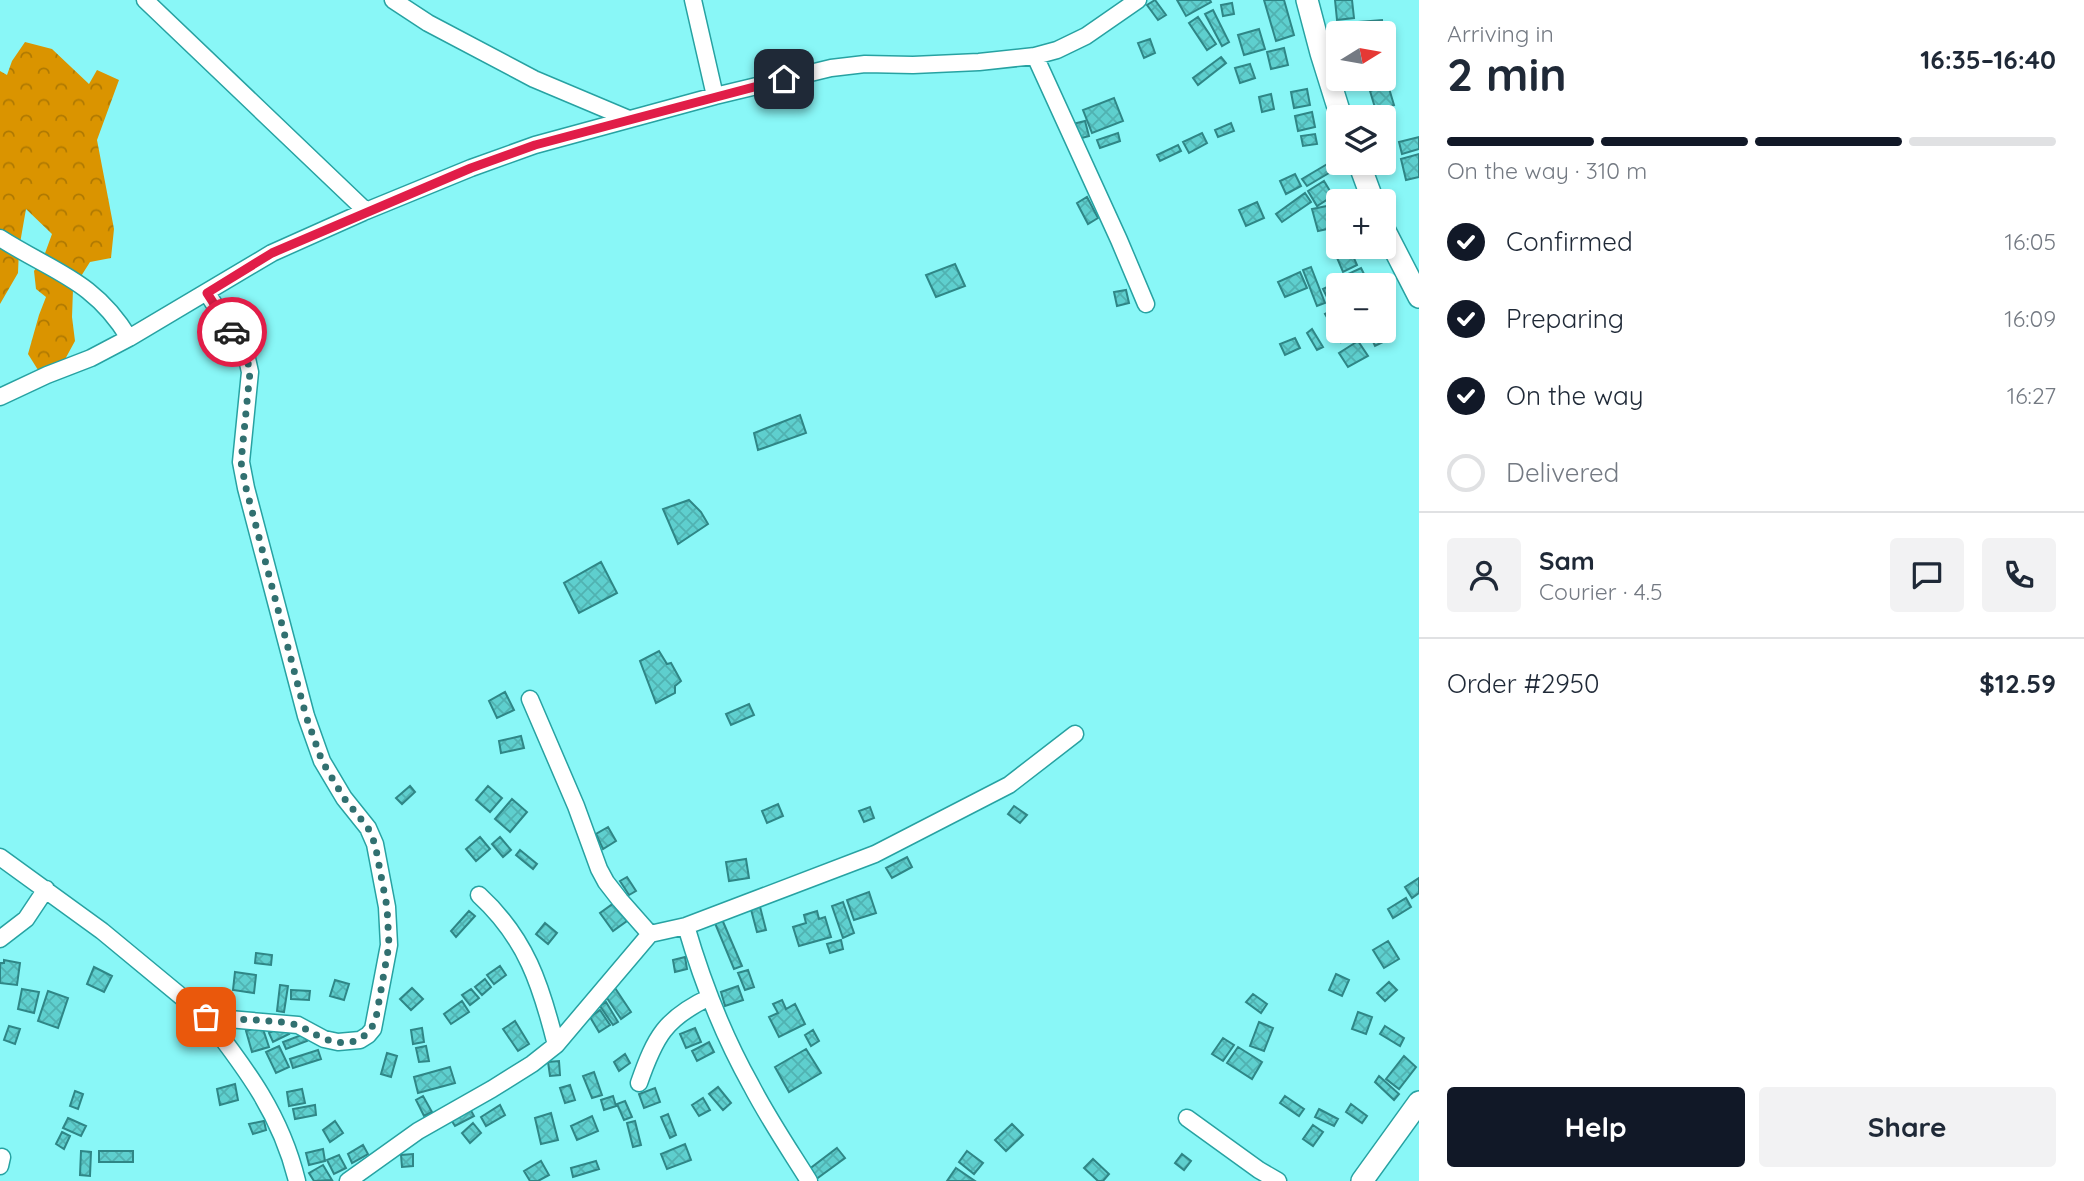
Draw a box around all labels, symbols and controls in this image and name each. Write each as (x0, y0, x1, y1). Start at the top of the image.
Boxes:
text: Arriving in (1447, 19, 1554, 48)
north arrow (1326, 21, 1396, 91)
map controls (1326, 21, 1396, 343)
text: 16:35–16:40 (1920, 43, 2056, 76)
text: 2 min (1447, 45, 1567, 103)
pin (754, 49, 814, 109)
icon: home (765, 60, 803, 98)
button: layers (1326, 105, 1396, 175)
text: On the way · 310 m (1447, 156, 1647, 185)
button: + (1326, 189, 1396, 259)
icon: check (1447, 223, 1485, 261)
text: Confirmed (1506, 225, 1633, 258)
text: 16:05 (2005, 227, 2056, 256)
button: − (1326, 273, 1396, 343)
courier (197, 297, 267, 367)
icon: check (1447, 300, 1485, 338)
text: Preparing (1506, 302, 1624, 335)
text: 16:09 (2004, 304, 2056, 333)
icon: car (213, 313, 251, 351)
icon: check (1447, 377, 1485, 415)
text: On the way (1506, 379, 1644, 412)
text: 16:27 (2007, 381, 2056, 410)
text: Delivered (1506, 456, 1619, 489)
button: person (1447, 538, 1521, 612)
button: chat (1890, 538, 1964, 612)
button: phone (1982, 538, 2056, 612)
text: Sam (1539, 544, 1595, 577)
text: Courier · 4.5 (1539, 577, 1663, 606)
text: Order #2950 (1447, 667, 1599, 700)
text: $12.59 (1979, 667, 2056, 700)
pin (176, 987, 236, 1047)
icon: bag (187, 998, 225, 1036)
button: Help (1447, 1087, 1745, 1167)
button: Share (1759, 1087, 2056, 1167)

